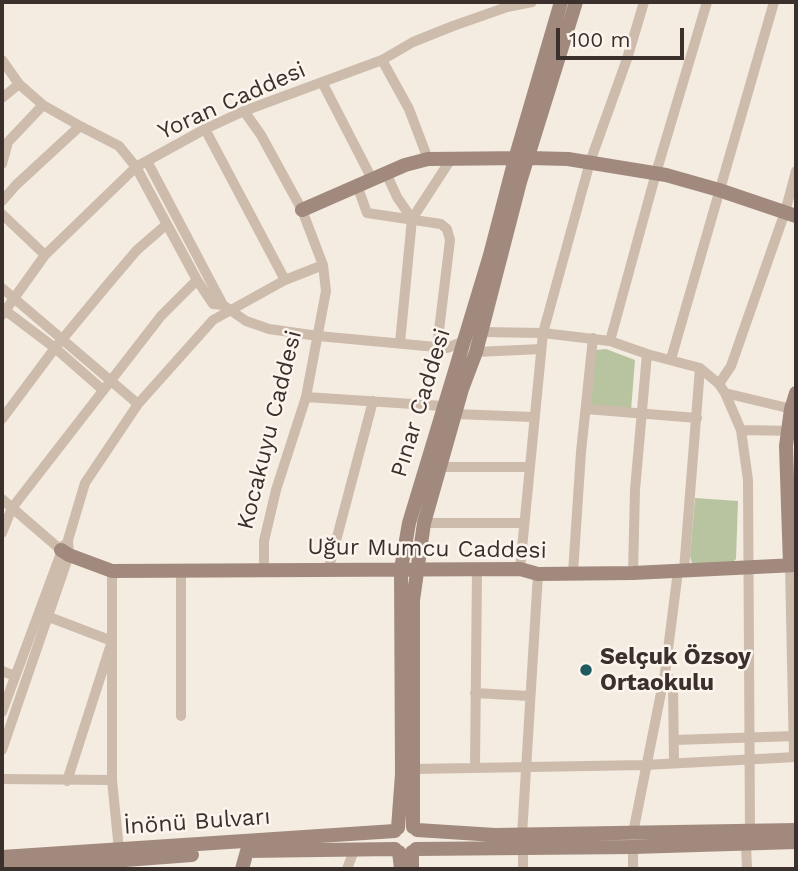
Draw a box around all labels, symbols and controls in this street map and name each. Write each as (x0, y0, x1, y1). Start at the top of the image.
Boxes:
scale bar (560, 14, 688, 58)
text: 100 m (569, 27, 631, 52)
street label: Yoran Caddesi (154, 56, 310, 146)
street label: Pınar Caddesi (385, 325, 457, 481)
street label: Kocakuyu Caddesi (232, 328, 308, 532)
street label: Uğur Mumcu Caddesi (307, 533, 547, 565)
place label: Selçuk Özsoy Ortaokulu (600, 643, 751, 697)
marker: Selçuk Özsoy Ortaokulu (578, 662, 594, 678)
street label: İnönü Bulvarı (123, 803, 271, 841)

